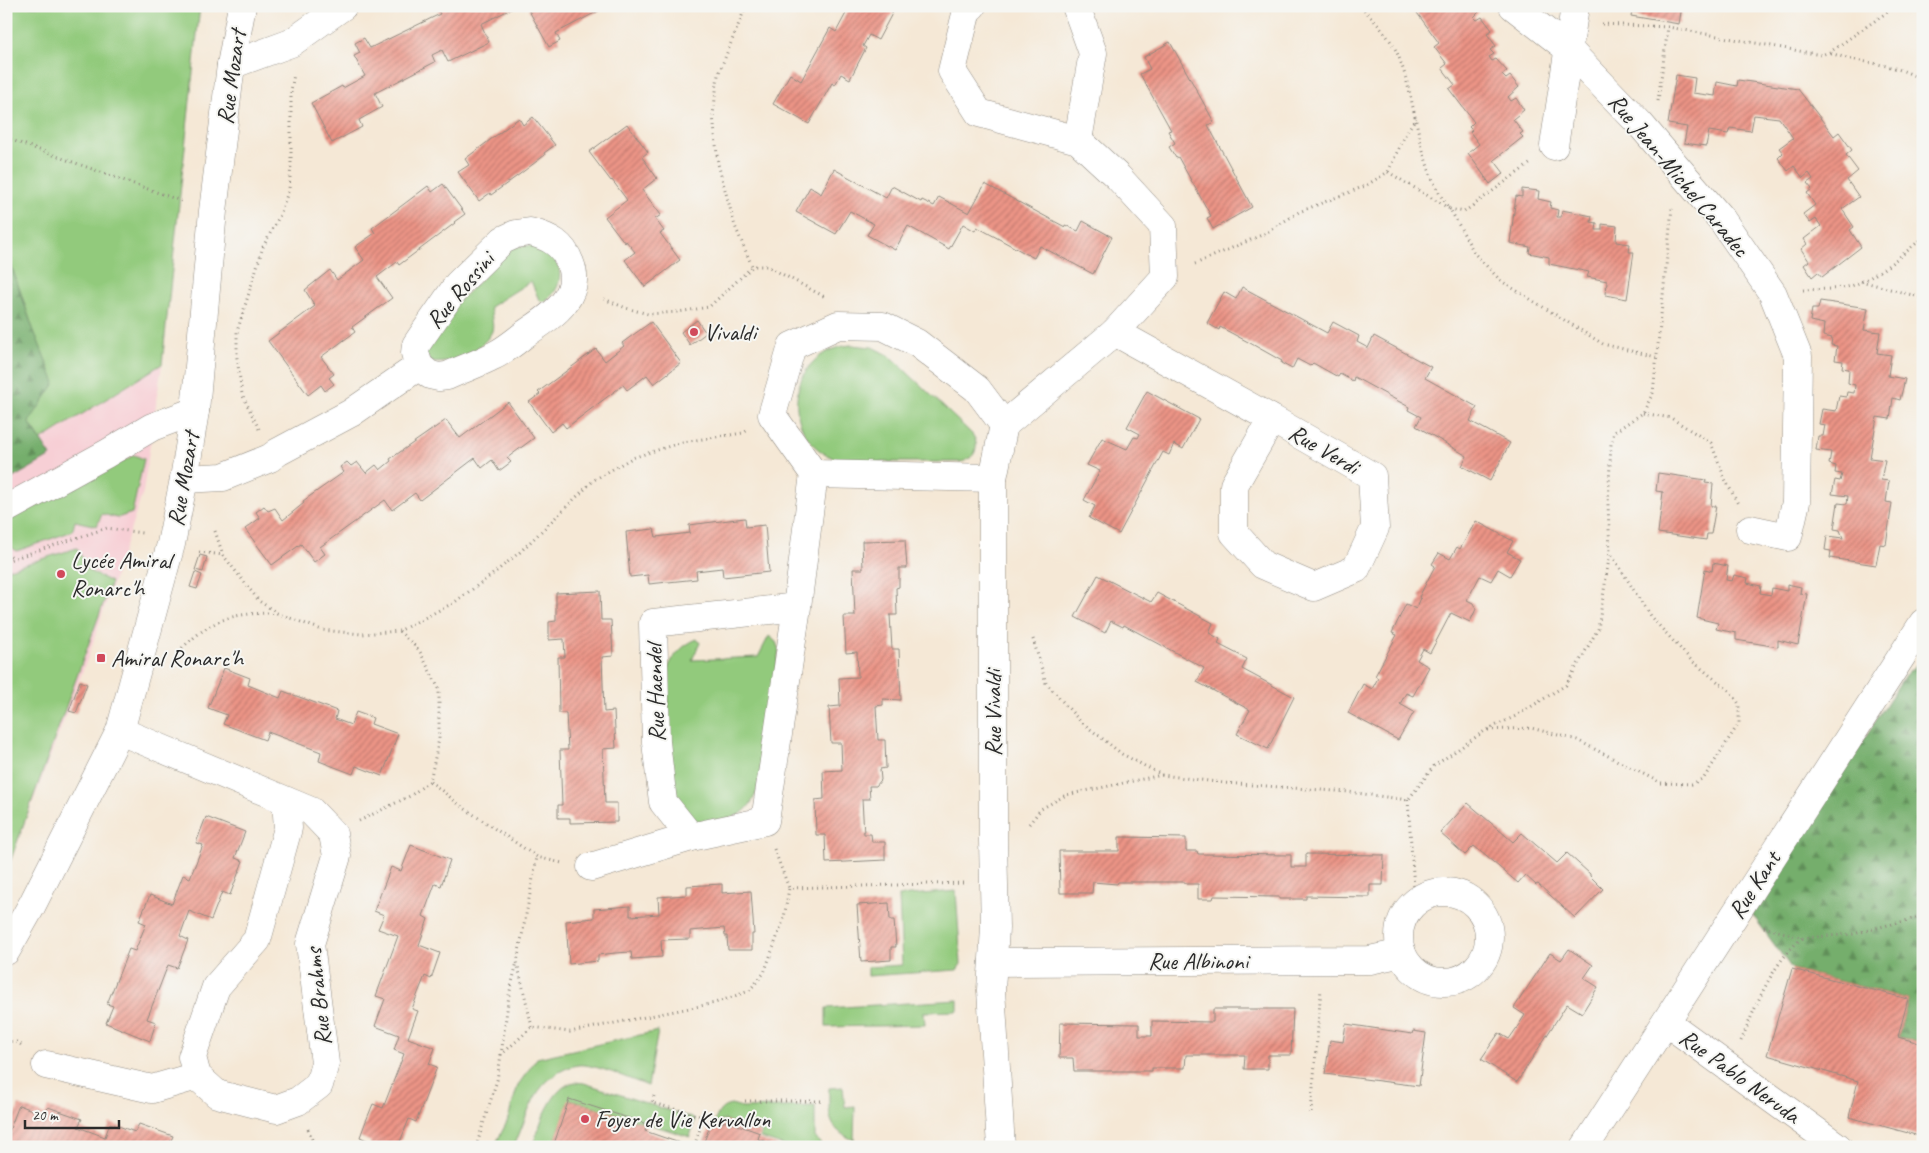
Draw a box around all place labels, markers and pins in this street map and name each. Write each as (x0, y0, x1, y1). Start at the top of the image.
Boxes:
place label: Vivaldi (704, 317, 760, 347)
marker: Vivaldi (688, 326, 700, 338)
place label: Lycée Amiral Ronarc'h (71, 545, 175, 603)
marker: Lycée Amiral Ronarc'h (55, 568, 67, 580)
place label: Amiral Ronarc'h (111, 643, 245, 673)
marker: Amiral Ronarc'h (95, 652, 107, 664)
place label: Foyer de Vie Kervallon (595, 1104, 771, 1134)
marker: Foyer de Vie Kervallon (579, 1113, 591, 1125)

